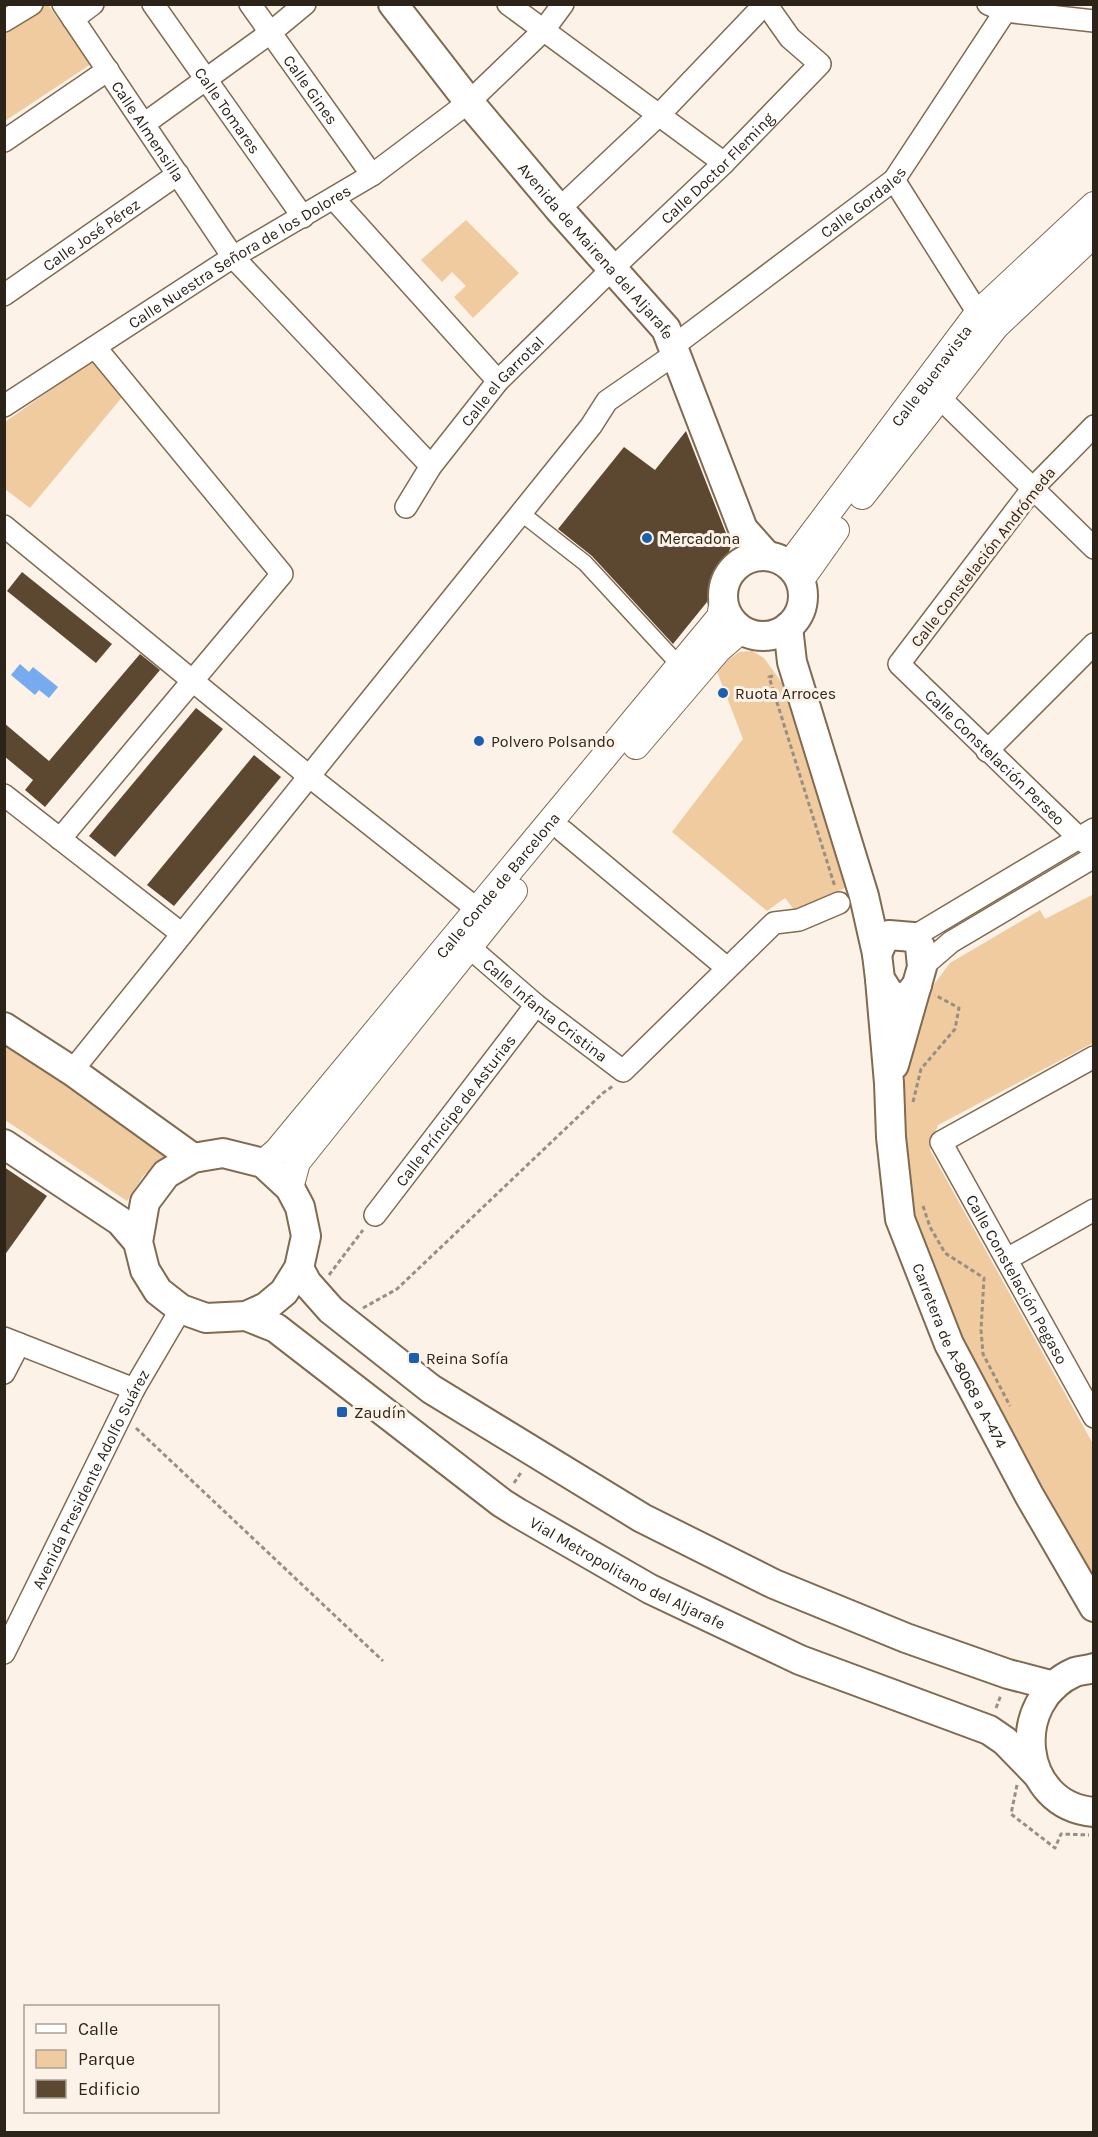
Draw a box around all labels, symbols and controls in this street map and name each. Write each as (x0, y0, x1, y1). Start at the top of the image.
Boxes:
street label: Calle Gines (280, 51, 342, 128)
street label: Calle Tomares (191, 63, 265, 157)
street label: Calle Almensilla (108, 77, 189, 185)
street label: Calle Doctor Fleming (657, 108, 778, 228)
street label: Avenida de Mairena del Aljarafe (514, 158, 678, 341)
street label: Calle Gordales (817, 163, 910, 242)
street label: Calle Nuestra Señora de los Dolores (125, 180, 354, 332)
street label: Calle José Pérez (39, 194, 143, 275)
street label: Calle Buenavista (887, 321, 975, 430)
street label: Calle el Garrotal (457, 332, 548, 430)
street label: Calle Constelación Andrómeda (907, 463, 1059, 651)
place label: Mercadona (659, 529, 740, 548)
marker: Mercadona (640, 531, 654, 545)
place label: Ruota Arroces (735, 684, 836, 703)
street label: Calle Constelación Perseo (921, 685, 1069, 829)
marker: Ruota Arroces (716, 686, 730, 700)
place label: Polvero Polsando (491, 732, 615, 751)
marker: Polvero Polsando (472, 734, 486, 748)
street label: Calle Conde de Barcelona (432, 808, 564, 962)
street label: Calle Infanta Cristina (479, 954, 612, 1066)
street label: Calle Príncipe de Asturias (391, 1031, 519, 1190)
street label: Calle Constelación Pegaso (963, 1191, 1072, 1367)
street label: Carretera de A-8068 a A-474 (909, 1260, 1012, 1451)
place label: Reina Sofía (426, 1349, 509, 1368)
marker: Reina Sofía (407, 1351, 421, 1365)
street label: Avenida Presidente Adolfo Suárez (28, 1366, 153, 1592)
place label: Zaudín (354, 1403, 406, 1422)
marker: Zaudín (335, 1405, 349, 1419)
street label: Vial Metropolitano del Aljarafe (526, 1512, 729, 1633)
legend (24, 2005, 219, 2113)
text: Calle (78, 2018, 118, 2040)
text: Parque (78, 2048, 135, 2070)
text: Edificio (78, 2078, 140, 2100)

